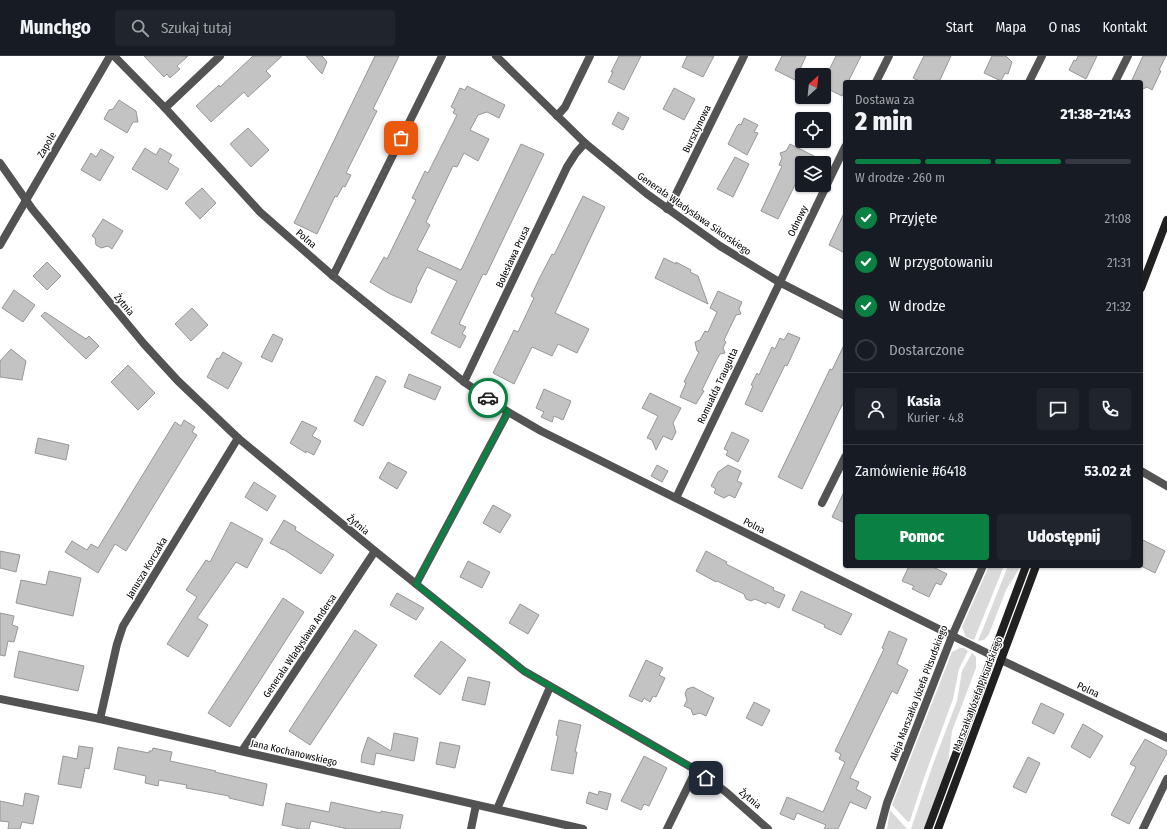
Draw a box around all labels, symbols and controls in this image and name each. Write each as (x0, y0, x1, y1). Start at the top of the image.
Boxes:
search box (115, 10, 395, 46)
text: Munchgo (20, 16, 91, 39)
icon: search (129, 17, 151, 39)
text: Szukaj tutaj (161, 19, 232, 37)
text: Start (946, 19, 973, 36)
text: Mapa (995, 19, 1026, 36)
text: O nas (1048, 19, 1081, 36)
text: Kontakt (1103, 19, 1147, 36)
north arrow (795, 68, 831, 104)
map controls (795, 68, 831, 192)
text: Dostawa za (855, 92, 915, 107)
street label: Bursztynowa (680, 103, 714, 155)
text: 21:38–21:43 (1061, 105, 1131, 123)
text: 2 min (855, 106, 913, 137)
button: locate (795, 112, 831, 148)
pin (384, 121, 418, 155)
icon: bag (390, 127, 412, 149)
street label: Zapole (35, 130, 59, 160)
button: layers (795, 156, 831, 192)
street label: Generała Władysława Sikorskiego (635, 170, 753, 258)
text: W drodze · 260 m (855, 170, 945, 185)
street label: Odnowy (785, 203, 811, 239)
icon: check (855, 207, 877, 229)
text: Przyjęte (889, 209, 938, 227)
text: 21:08 (1104, 211, 1131, 226)
street label: Bolesława Prusa (493, 224, 533, 290)
street label: Polna (293, 227, 319, 251)
icon: check (855, 251, 877, 273)
text: W przygotowaniu (889, 253, 993, 271)
text: 21:31 (1107, 255, 1131, 270)
street label: Żytnia (111, 290, 138, 319)
icon: check (855, 295, 877, 317)
text: W drodze (889, 297, 946, 315)
text: 21:32 (1106, 299, 1131, 314)
text: Dostarczone (889, 341, 964, 359)
street label: Romualda Traugutta (695, 346, 741, 426)
courier (468, 378, 508, 418)
icon: car (477, 387, 499, 409)
button: person (855, 388, 897, 430)
button: chat (1037, 388, 1079, 430)
button: phone (1089, 388, 1131, 430)
text: Kasia (907, 392, 941, 410)
text: Kurier · 4.8 (907, 410, 964, 425)
text: Zamówienie #6418 (855, 462, 967, 480)
text: 53.02 zł (1084, 462, 1131, 480)
street label: Żytnia (345, 511, 373, 538)
button: Pomoc (855, 514, 989, 560)
button: Udostępnij (997, 514, 1131, 560)
street label: Polna (741, 515, 767, 537)
street label: Janusza Korczaka (124, 535, 170, 601)
street label: Generała Władysława Andersa (261, 592, 339, 700)
street label: Aleja Marszałka Józefa Piłsudskiego (888, 624, 950, 762)
street label: Marszałka Józefa Piłsudskiego (951, 635, 1005, 753)
street label: Polna (1075, 680, 1101, 700)
street label: Jana Kochanowskiego (250, 737, 338, 769)
pin (689, 761, 723, 795)
icon: home (695, 767, 717, 789)
street label: Żytnia (737, 785, 765, 812)

